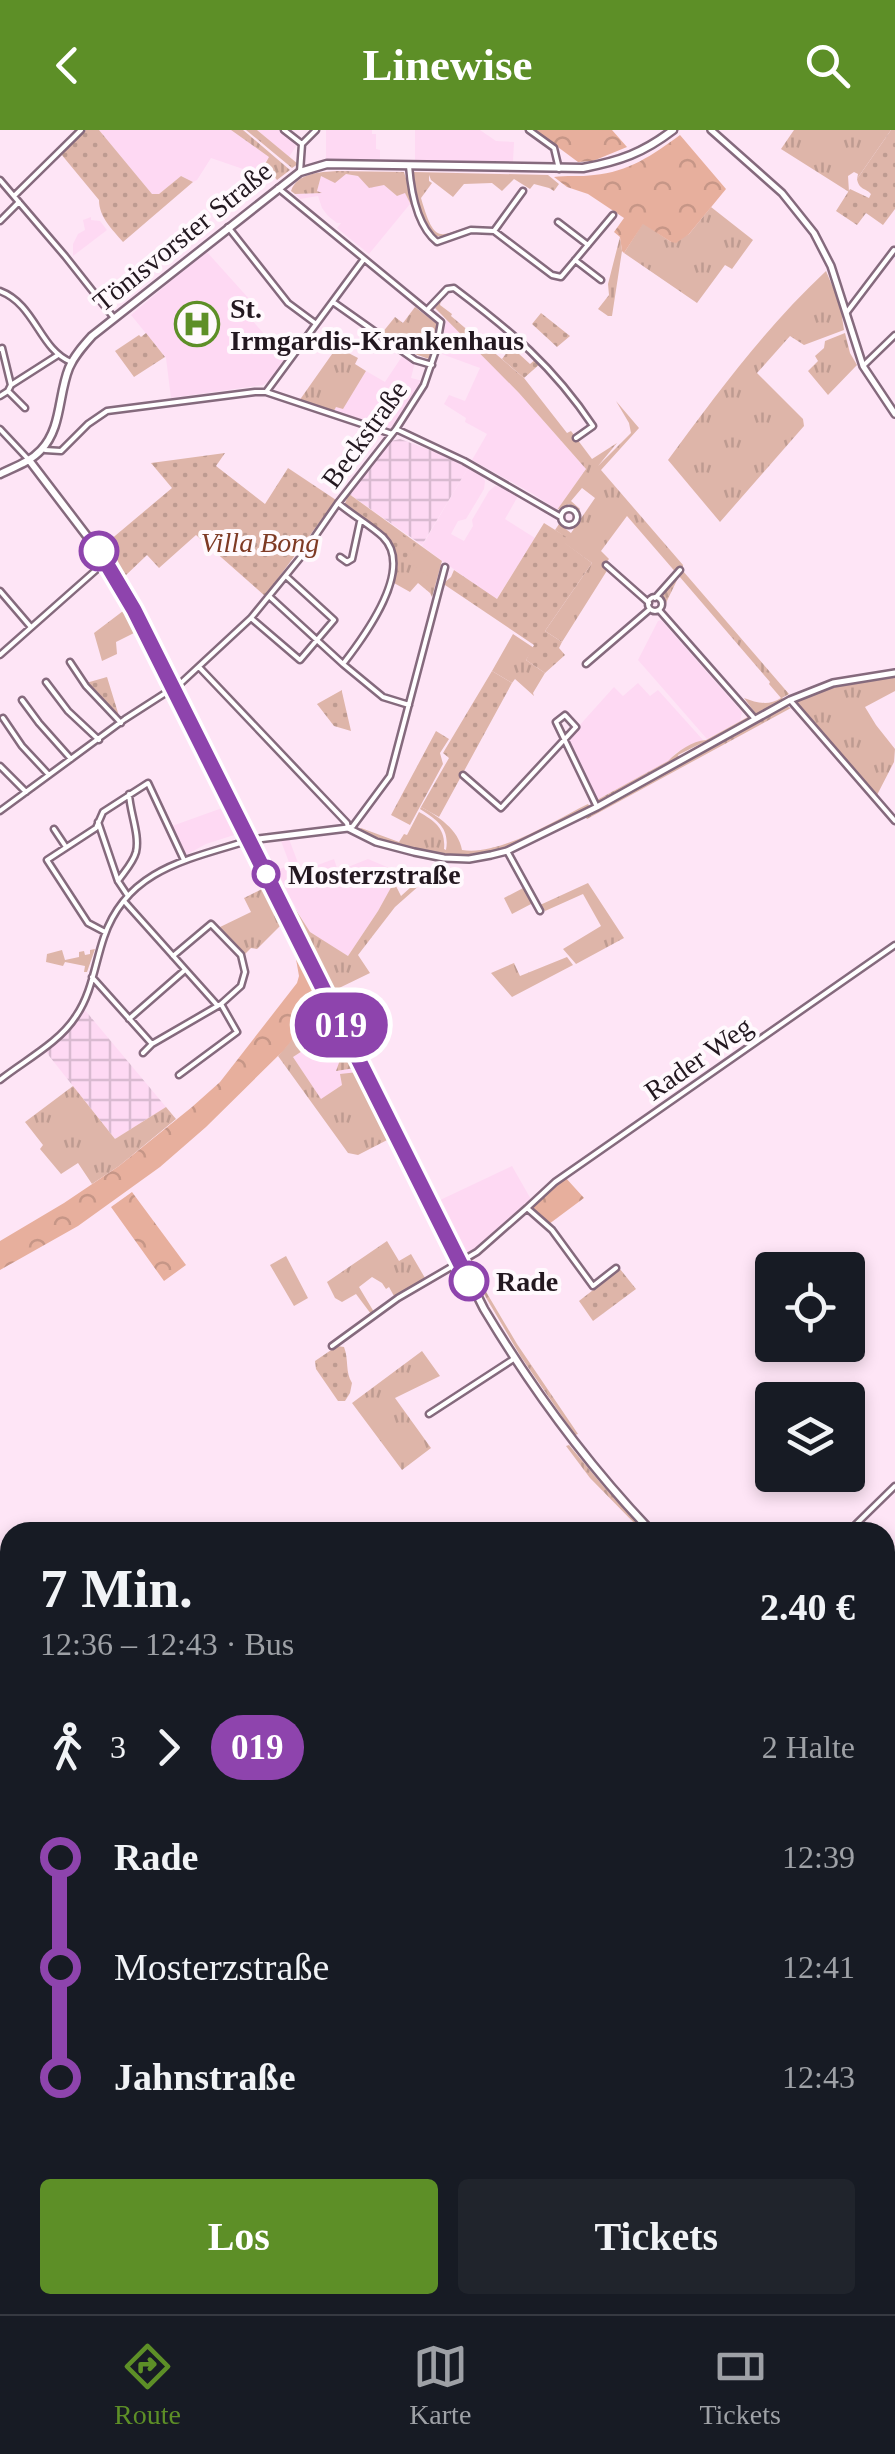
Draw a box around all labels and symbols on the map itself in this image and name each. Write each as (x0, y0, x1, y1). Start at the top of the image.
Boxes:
street label: Tönisvorster Straße (87, 155, 278, 318)
place label: St. Irmgardis-Krankenhaus (230, 293, 524, 356)
hospital icon: St. Irmgardis-Krankenhaus (174, 301, 220, 347)
street label: Beckstraße (315, 375, 414, 494)
park label: Villa Bong (201, 527, 319, 558)
unlabelled marker (80, 532, 118, 570)
place label: Mosterzstraße (288, 859, 461, 890)
marker: Mosterzstraße (253, 861, 279, 887)
line badge: 019 (284, 992, 398, 1058)
street label: Rader Weg (639, 1010, 758, 1107)
marker: Rade (450, 1262, 488, 1300)
place label: Rade (496, 1266, 558, 1297)

